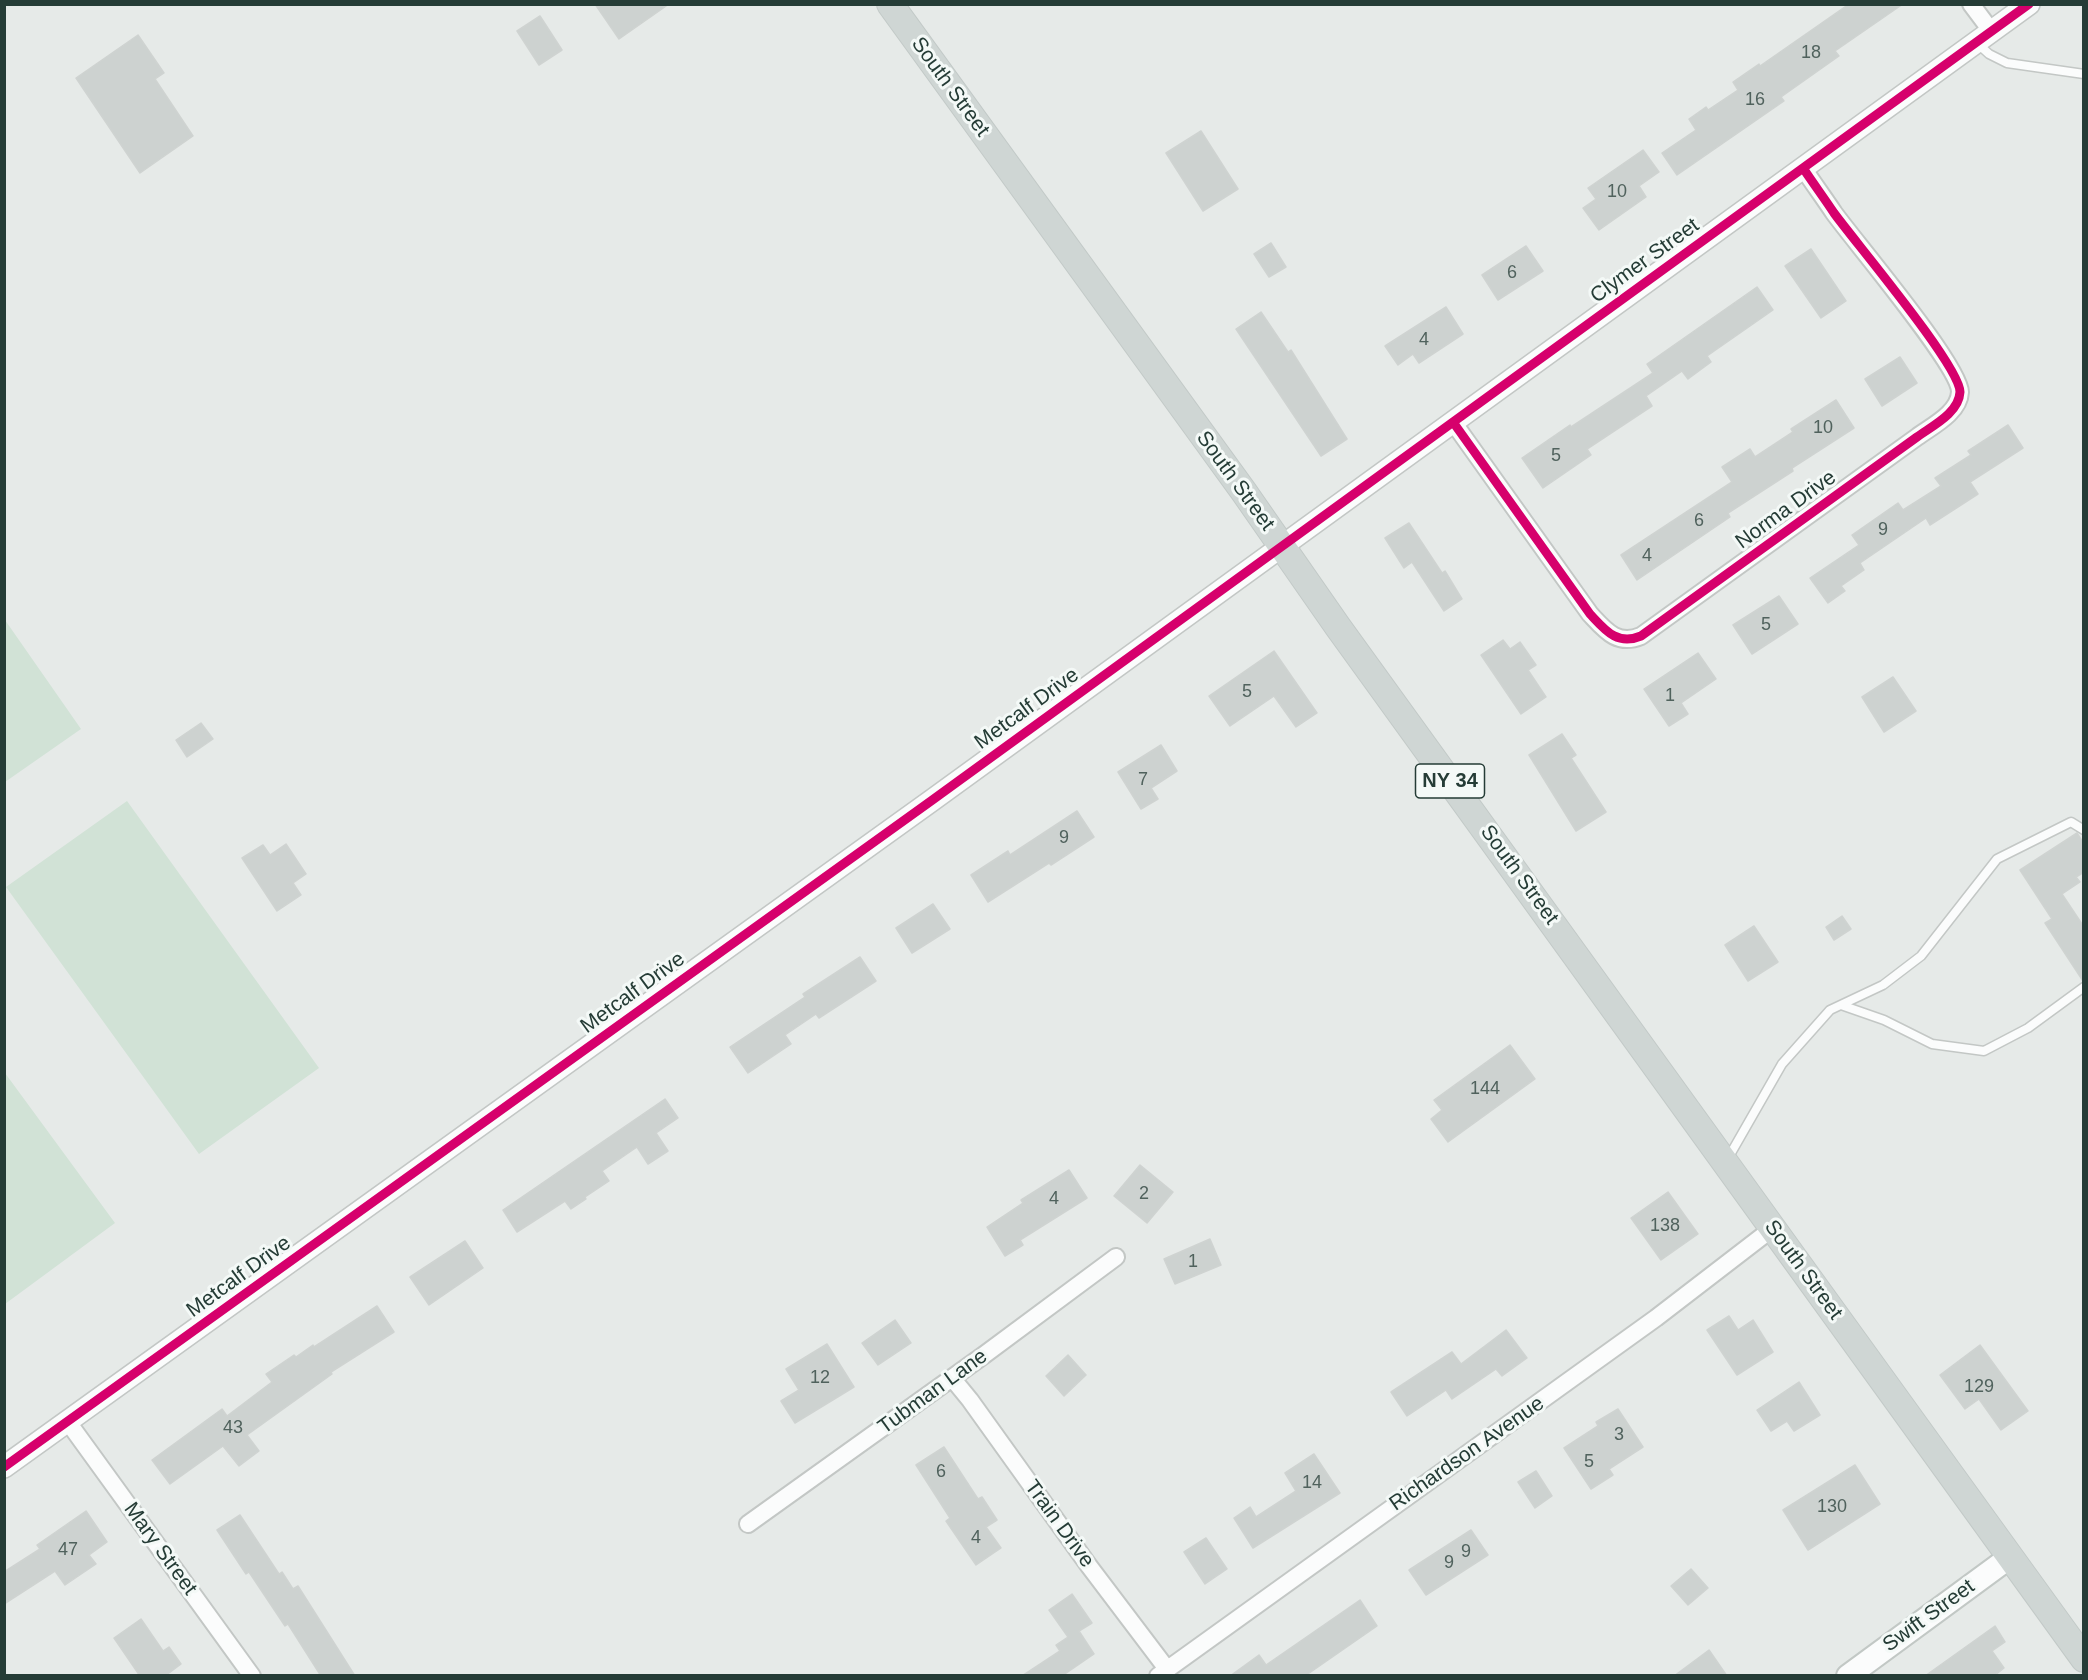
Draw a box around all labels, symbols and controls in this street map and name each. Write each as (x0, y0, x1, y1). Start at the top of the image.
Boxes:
street label: South Street (905, 32, 995, 142)
house number: 18 (1801, 42, 1821, 64)
house number: 16 (1745, 89, 1765, 111)
house number: 10 (1607, 181, 1627, 203)
street label: Clymer Street (1586, 213, 1704, 309)
house number: 6 (1507, 262, 1517, 284)
house number: 4 (1419, 329, 1429, 351)
house number: 10 (1813, 417, 1833, 439)
street label: South Street (1190, 426, 1280, 536)
house number: 5 (1551, 445, 1561, 467)
street label: Norma Drive (1731, 465, 1841, 555)
house number: 6 (1694, 510, 1704, 532)
house number: 9 (1878, 519, 1888, 541)
house number: 4 (1642, 545, 1652, 567)
house number: 5 (1761, 614, 1771, 636)
street label: Metcalf Drive (970, 663, 1084, 755)
house number: 5 (1242, 681, 1252, 703)
house number: 1 (1665, 685, 1675, 707)
road number: NY 34 (1416, 764, 1484, 798)
house number: 7 (1138, 769, 1148, 791)
street label: South Street (1474, 820, 1564, 930)
house number: 9 (1059, 827, 1069, 849)
street label: Metcalf Drive (576, 947, 690, 1039)
house number: 144 (1470, 1078, 1500, 1100)
house number: 2 (1139, 1183, 1149, 1205)
house number: 4 (1049, 1188, 1059, 1210)
house number: 138 (1650, 1215, 1680, 1237)
street label: South Street (1758, 1215, 1848, 1325)
street label: Metcalf Drive (182, 1231, 296, 1323)
house number: 1 (1188, 1251, 1198, 1273)
street label: Tubman Lane (873, 1344, 993, 1440)
house number: 12 (810, 1367, 830, 1389)
house number: 129 (1964, 1376, 1994, 1398)
street label: Richardson Avenue (1385, 1391, 1549, 1517)
house number: 43 (223, 1417, 243, 1439)
house number: 3 (1614, 1424, 1624, 1446)
house number: 5 (1584, 1451, 1594, 1473)
house number: 6 (936, 1461, 946, 1483)
house number: 14 (1302, 1472, 1322, 1494)
street label: Train Drive (1019, 1475, 1099, 1573)
house number: 130 (1817, 1496, 1847, 1518)
street label: Mary Street (118, 1498, 202, 1600)
house number: 4 (971, 1527, 981, 1549)
house number: 47 (58, 1539, 78, 1561)
house number: 9 (1461, 1541, 1471, 1563)
house number: 9 (1444, 1552, 1454, 1574)
street label: Swift Street (1878, 1574, 1980, 1658)

